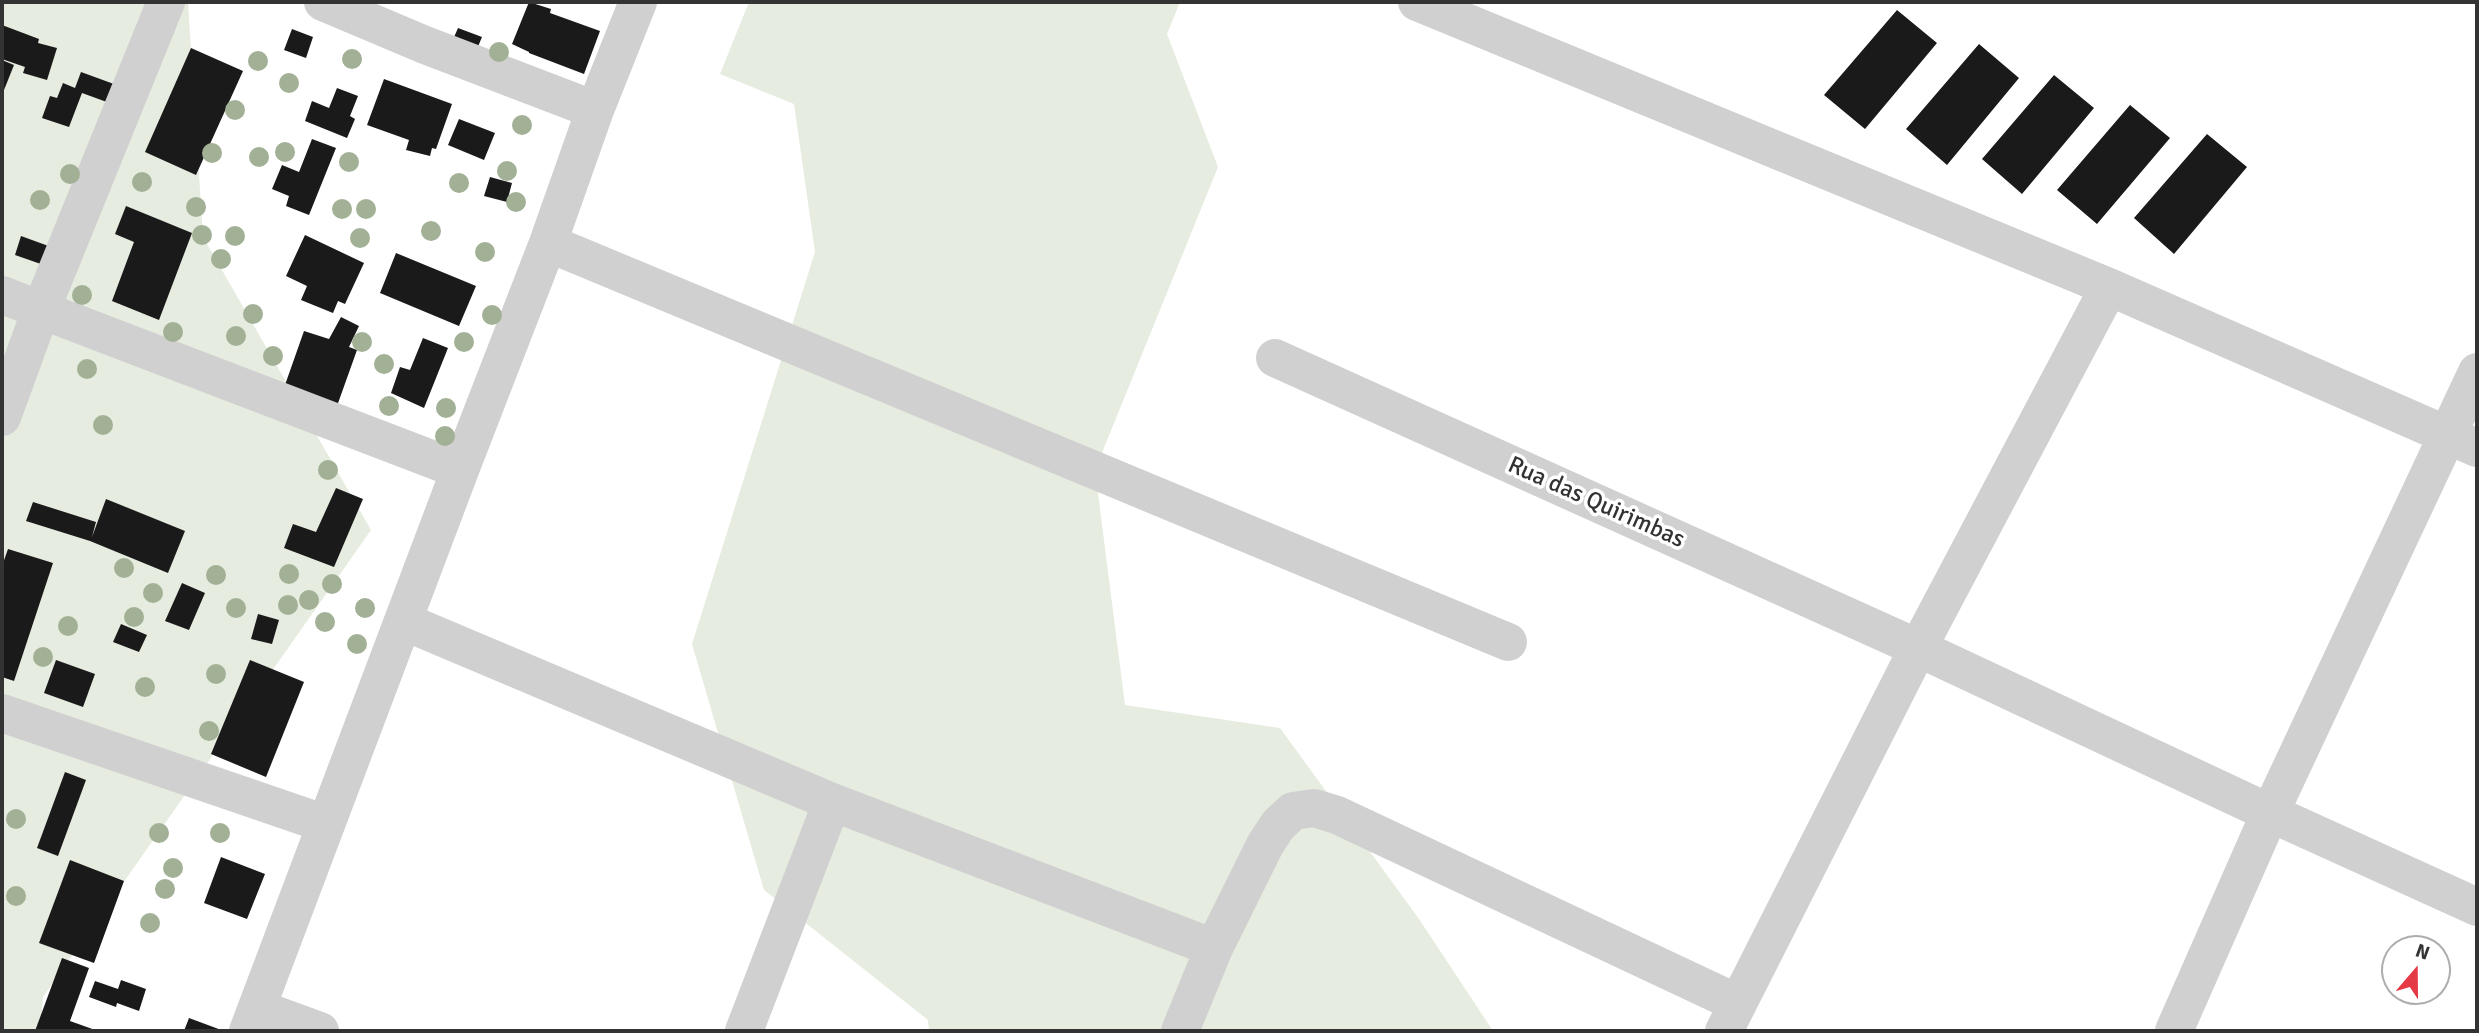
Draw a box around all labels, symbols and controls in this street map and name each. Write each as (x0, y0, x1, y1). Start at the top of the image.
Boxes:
street label: Rua das Quirimbas (1503, 451, 1689, 555)
north arrow (2381, 935, 2451, 1005)
text: N (2412, 939, 2433, 966)

